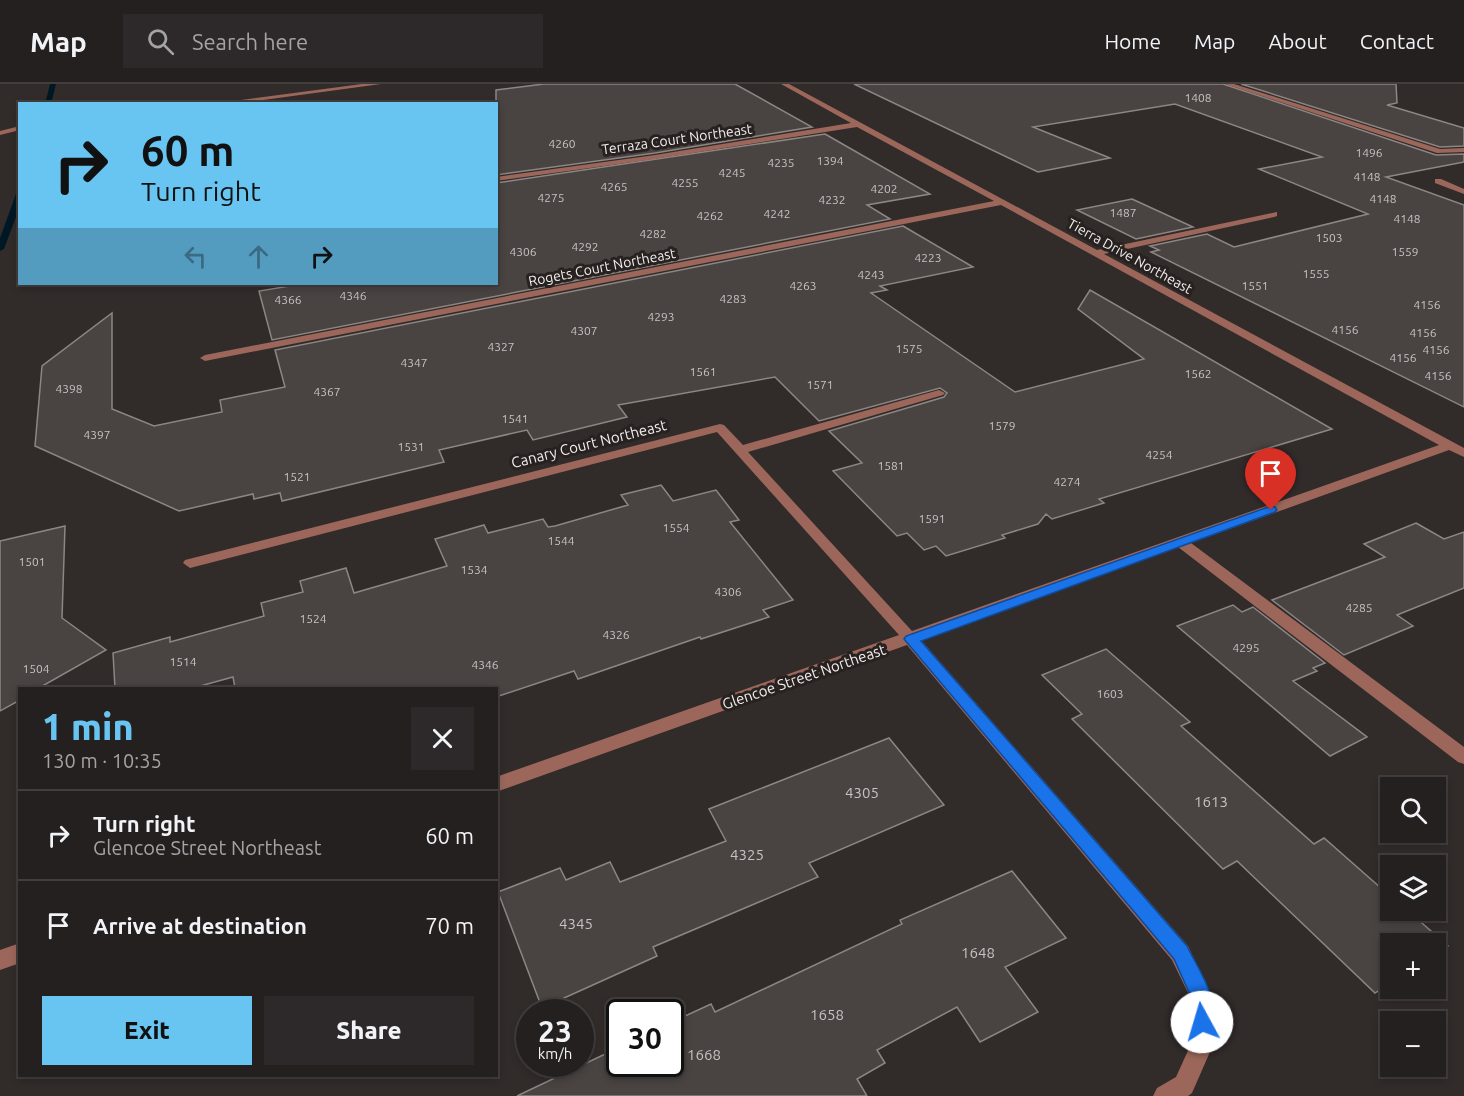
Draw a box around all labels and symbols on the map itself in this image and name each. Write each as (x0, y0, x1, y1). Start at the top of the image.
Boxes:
house number: 1408 (1184, 91, 1212, 104)
street label: Terraza Court Northeast (601, 120, 754, 157)
house number: 4260 (548, 137, 576, 150)
house number: 1496 (1355, 146, 1383, 159)
house number: 1394 (816, 154, 844, 167)
house number: 4235 (767, 156, 795, 169)
house number: 4245 (718, 166, 746, 179)
house number: 4148 (1353, 170, 1381, 183)
house number: 4255 (671, 176, 699, 189)
house number: 4265 (600, 180, 628, 193)
house number: 4202 (870, 182, 898, 195)
house number: 4275 (537, 191, 565, 204)
house number: 4148 (1369, 192, 1397, 205)
house number: 4232 (818, 193, 846, 206)
house number: 1487 (1109, 206, 1137, 219)
house number: 4242 (763, 207, 791, 220)
house number: 4262 (696, 209, 724, 222)
house number: 4148 (1393, 212, 1421, 225)
street label: Tierra Drive Northeast (1065, 215, 1196, 297)
house number: 4282 (639, 227, 667, 240)
house number: 1503 (1315, 231, 1343, 244)
house number: 4292 (571, 240, 599, 253)
house number: 4306 (509, 245, 537, 258)
street label: Rogets Court Northeast (527, 245, 677, 289)
house number: 1559 (1391, 245, 1419, 258)
house number: 4223 (914, 251, 942, 264)
house number: 1555 (1302, 267, 1330, 280)
house number: 4243 (857, 268, 885, 281)
house number: 4263 (789, 279, 817, 292)
house number: 1551 (1241, 279, 1269, 292)
house number: 4346 (339, 289, 367, 302)
house number: 4283 (719, 292, 747, 305)
house number: 4366 (274, 293, 302, 306)
house number: 4156 (1413, 298, 1441, 311)
house number: 4293 (647, 310, 675, 323)
house number: 4156 (1331, 323, 1359, 336)
house number: 4307 (570, 324, 598, 337)
house number: 4156 (1409, 326, 1437, 339)
house number: 4327 (487, 340, 515, 353)
house number: 1575 (895, 342, 923, 355)
house number: 4156 (1422, 343, 1450, 356)
house number: 4156 (1389, 351, 1417, 364)
house number: 4347 (400, 356, 428, 369)
house number: 1561 (689, 365, 717, 378)
house number: 1562 (1184, 367, 1212, 380)
house number: 4156 (1424, 369, 1452, 382)
house number: 1571 (806, 378, 834, 391)
house number: 4398 (55, 382, 83, 395)
house number: 4367 (313, 385, 341, 398)
house number: 1541 (501, 412, 529, 425)
street label: Canary Court Northeast (509, 416, 668, 471)
house number: 1579 (988, 419, 1016, 432)
house number: 4397 (83, 428, 111, 441)
house number: 1531 (397, 440, 425, 453)
house number: 4254 (1145, 448, 1173, 461)
pin (1245, 448, 1296, 510)
house number: 1581 (877, 459, 905, 472)
house number: 1521 (283, 470, 311, 483)
house number: 4274 (1053, 475, 1081, 488)
house number: 1591 (918, 512, 946, 525)
house number: 1554 (662, 521, 690, 534)
house number: 1544 (547, 534, 575, 547)
house number: 1501 (18, 555, 46, 568)
house number: 1534 (460, 563, 488, 576)
house number: 4306 (714, 585, 742, 598)
house number: 4285 (1345, 601, 1373, 614)
house number: 1524 (299, 612, 327, 625)
house number: 4326 (602, 628, 630, 641)
street label: Glencoe Street Northeast (720, 641, 888, 712)
house number: 4295 (1232, 641, 1260, 654)
house number: 1514 (169, 655, 197, 668)
house number: 4346 (471, 658, 499, 671)
house number: 1504 (22, 662, 50, 675)
house number: 1603 (1096, 687, 1124, 700)
house number: 4305 (845, 784, 879, 801)
house number: 1613 (1194, 793, 1228, 810)
house number: 4325 (730, 846, 764, 863)
house number: 4345 (559, 915, 593, 932)
house number: 1648 (961, 944, 995, 961)
position arrow (1170, 990, 1234, 1054)
speed limit sign: 30 (606, 999, 684, 1077)
house number: 1658 (810, 1006, 844, 1023)
house number: 1668 (687, 1046, 721, 1063)

